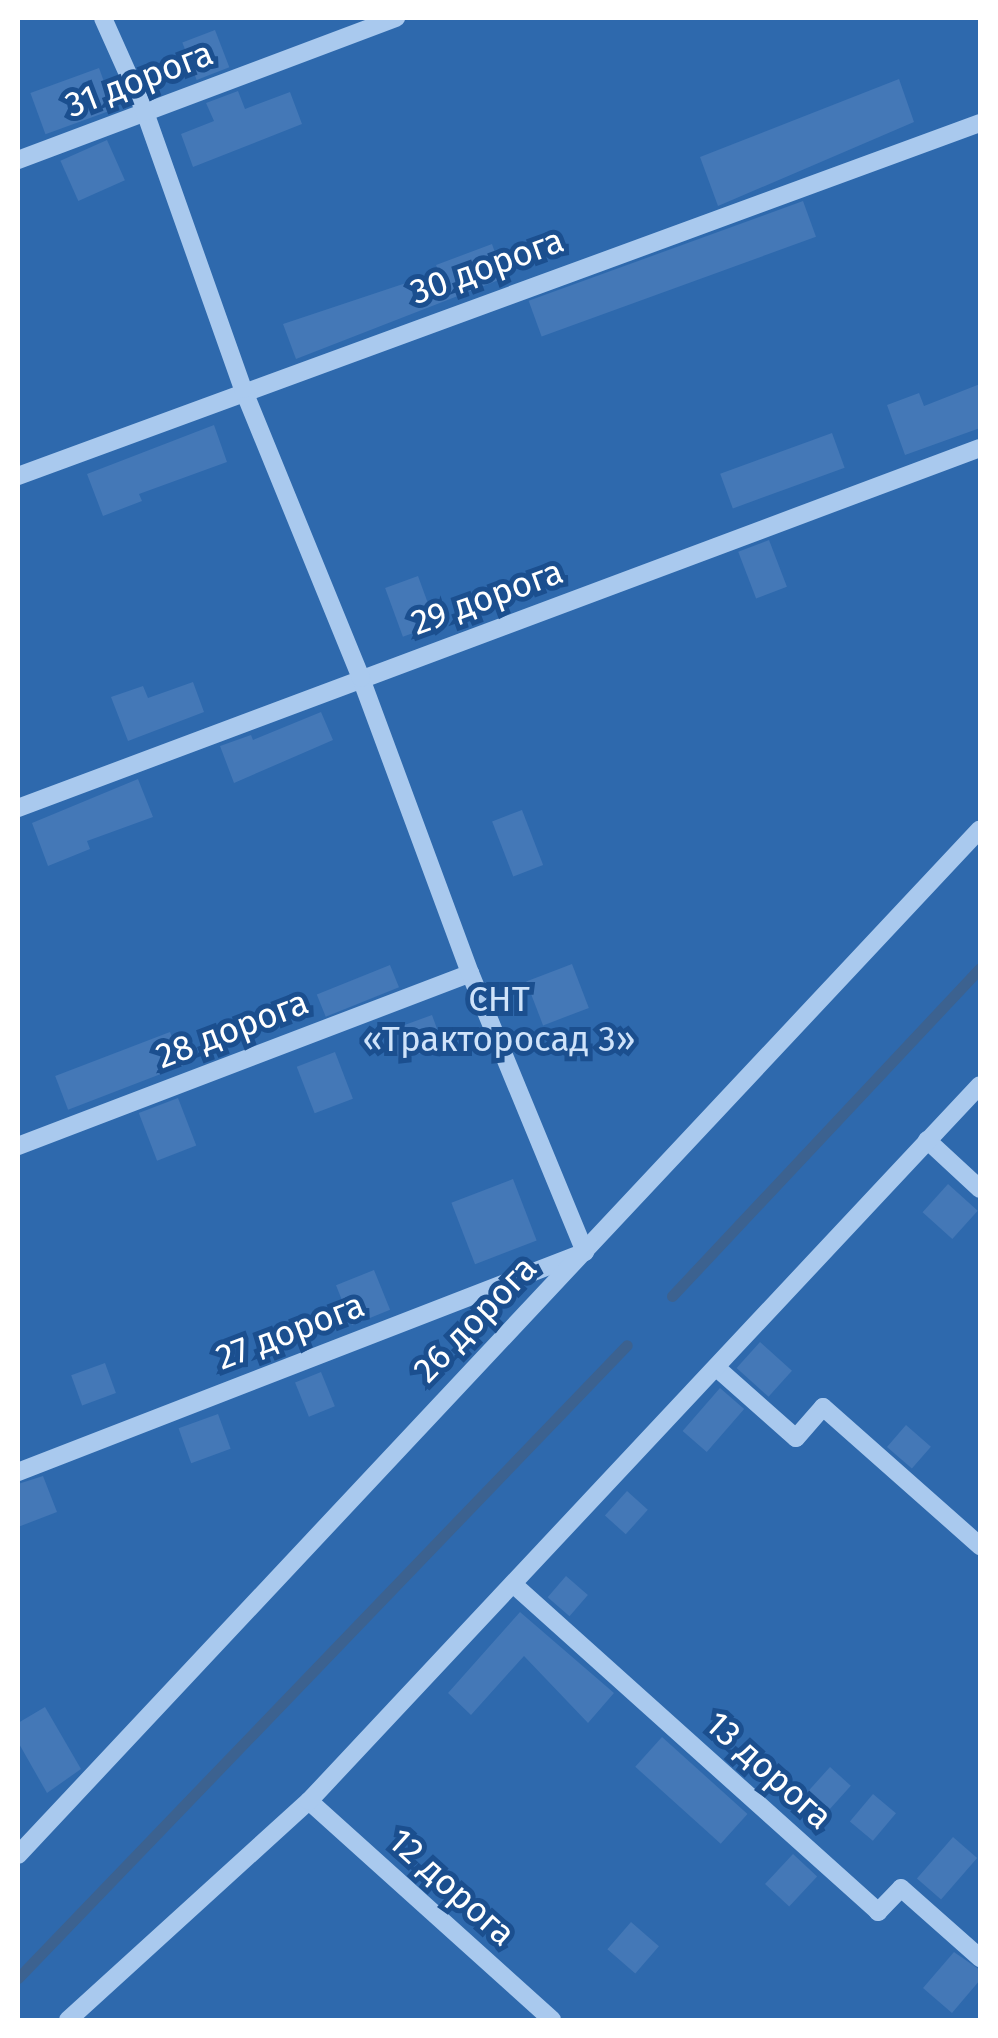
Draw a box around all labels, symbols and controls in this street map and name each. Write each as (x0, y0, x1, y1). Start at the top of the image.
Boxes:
street label: 31 дорога (59, 32, 219, 126)
street label: 30 дорога (405, 219, 569, 313)
street label: 29 дорога (405, 550, 569, 644)
park label: СНТ «Тракторосад 3» (362, 978, 636, 1060)
street label: 28 дорога (150, 981, 314, 1077)
street label: 26 дорога (405, 1247, 545, 1391)
street label: 27 дорога (210, 1284, 370, 1378)
street label: 13 дорога (697, 1702, 841, 1838)
street label: 12 дорога (380, 1819, 524, 1955)

